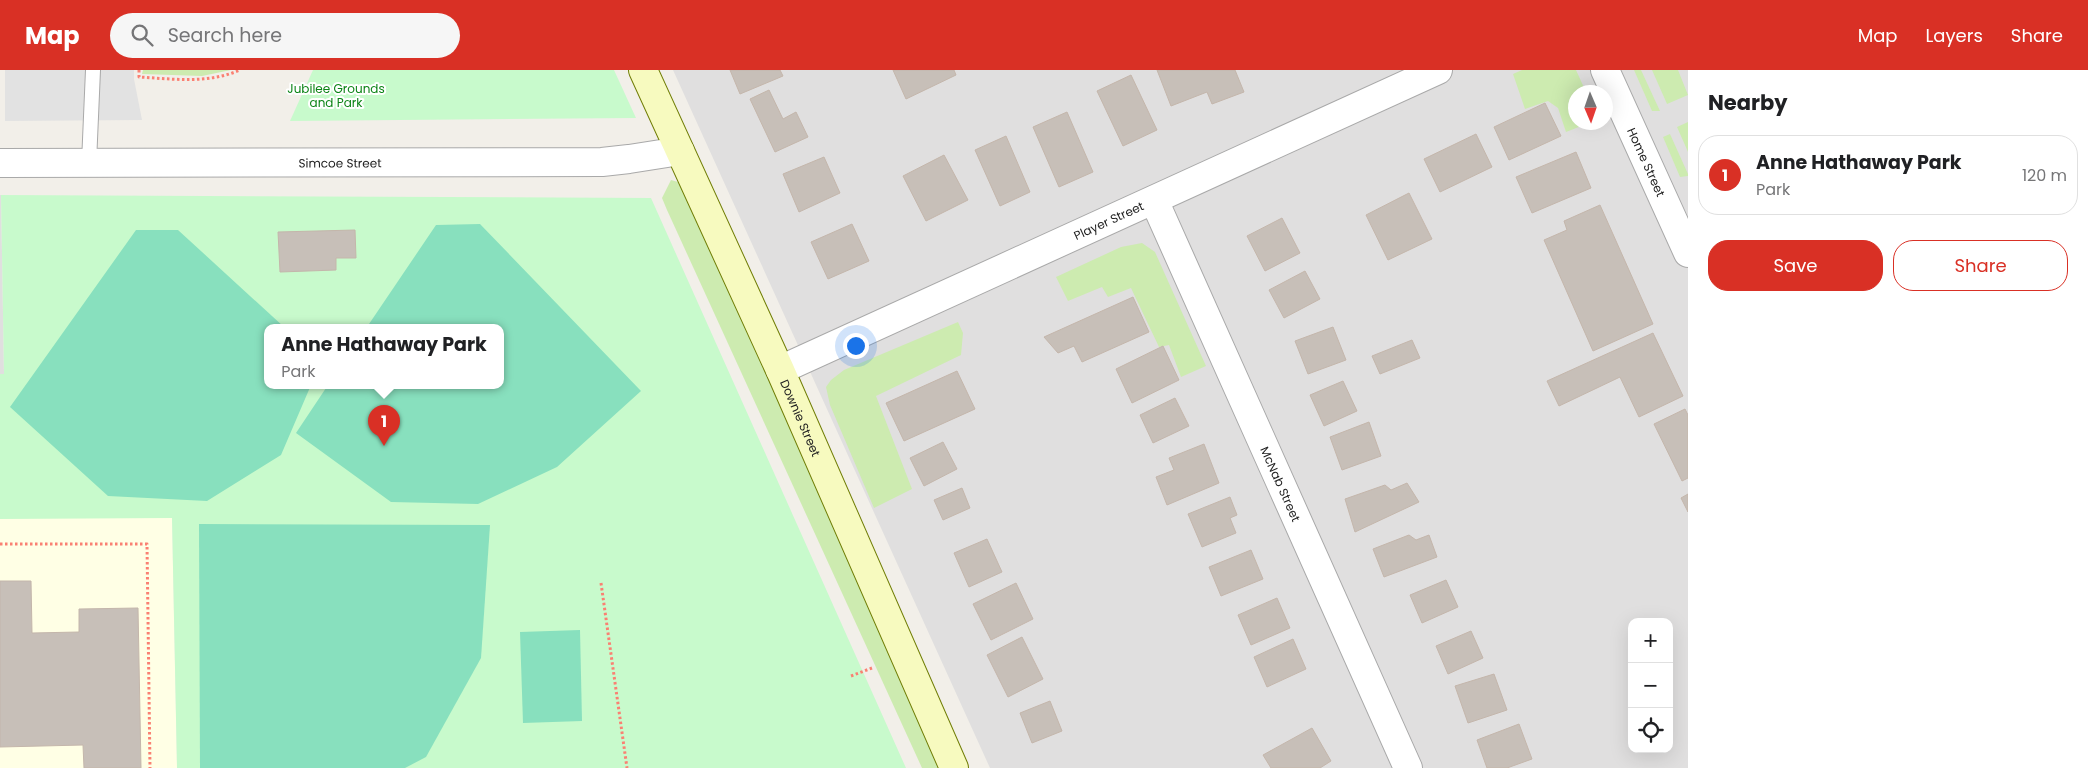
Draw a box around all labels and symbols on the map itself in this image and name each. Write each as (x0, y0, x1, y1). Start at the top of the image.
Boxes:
park label: Jubilee Grounds and Park (287, 80, 385, 111)
north arrow (1568, 85, 1613, 130)
street label: Home Street (1624, 125, 1670, 199)
street label: Simcoe Street (298, 154, 382, 171)
street label: Player Street (1071, 197, 1146, 244)
your location (843, 333, 869, 359)
street label: Downie Street (777, 377, 825, 459)
pin: 1 (368, 405, 400, 446)
street label: McNab Street (1257, 444, 1305, 524)

